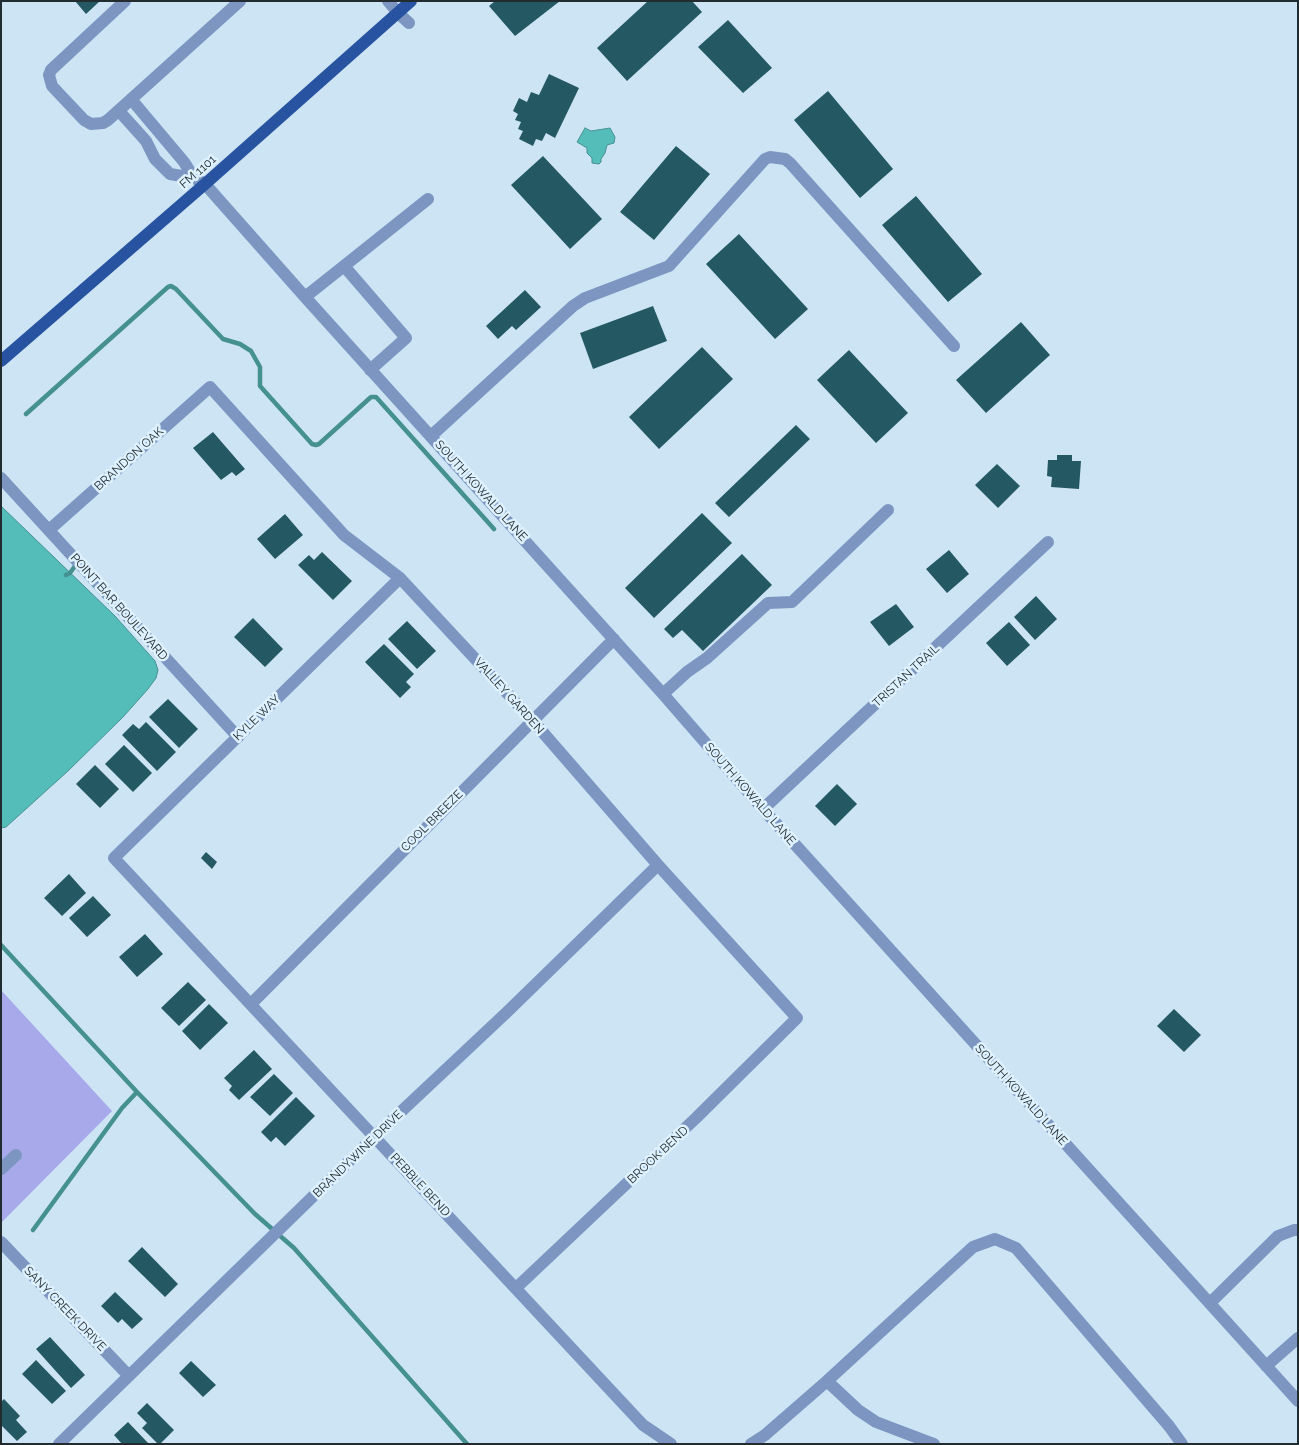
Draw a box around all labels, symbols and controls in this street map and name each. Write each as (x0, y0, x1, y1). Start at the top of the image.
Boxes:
street label: FM 1101 (177, 152, 219, 192)
street label: BRANDON OAK (92, 424, 166, 494)
street label: SOUTH KOWALD LANE (432, 438, 530, 544)
street label: POINT BAR BOULEVARD (67, 551, 171, 663)
street label: TRISTAN TRAIL (870, 642, 942, 710)
street label: VALLEY GARDEN (471, 655, 547, 737)
street label: KYLE WAY (231, 692, 283, 744)
street label: SOUTH KOWALD LANE (702, 740, 798, 848)
street label: COOL BREEZE (398, 787, 466, 855)
street label: SOUTH KOWALD LANE (972, 1042, 1070, 1148)
street label: BRANDYWINE DRIVE (310, 1107, 406, 1201)
street label: BROOK BEND (625, 1123, 691, 1187)
street label: PEBBLE BEND (387, 1150, 453, 1220)
street label: SANY CREEK DRIVE (21, 1264, 109, 1354)

